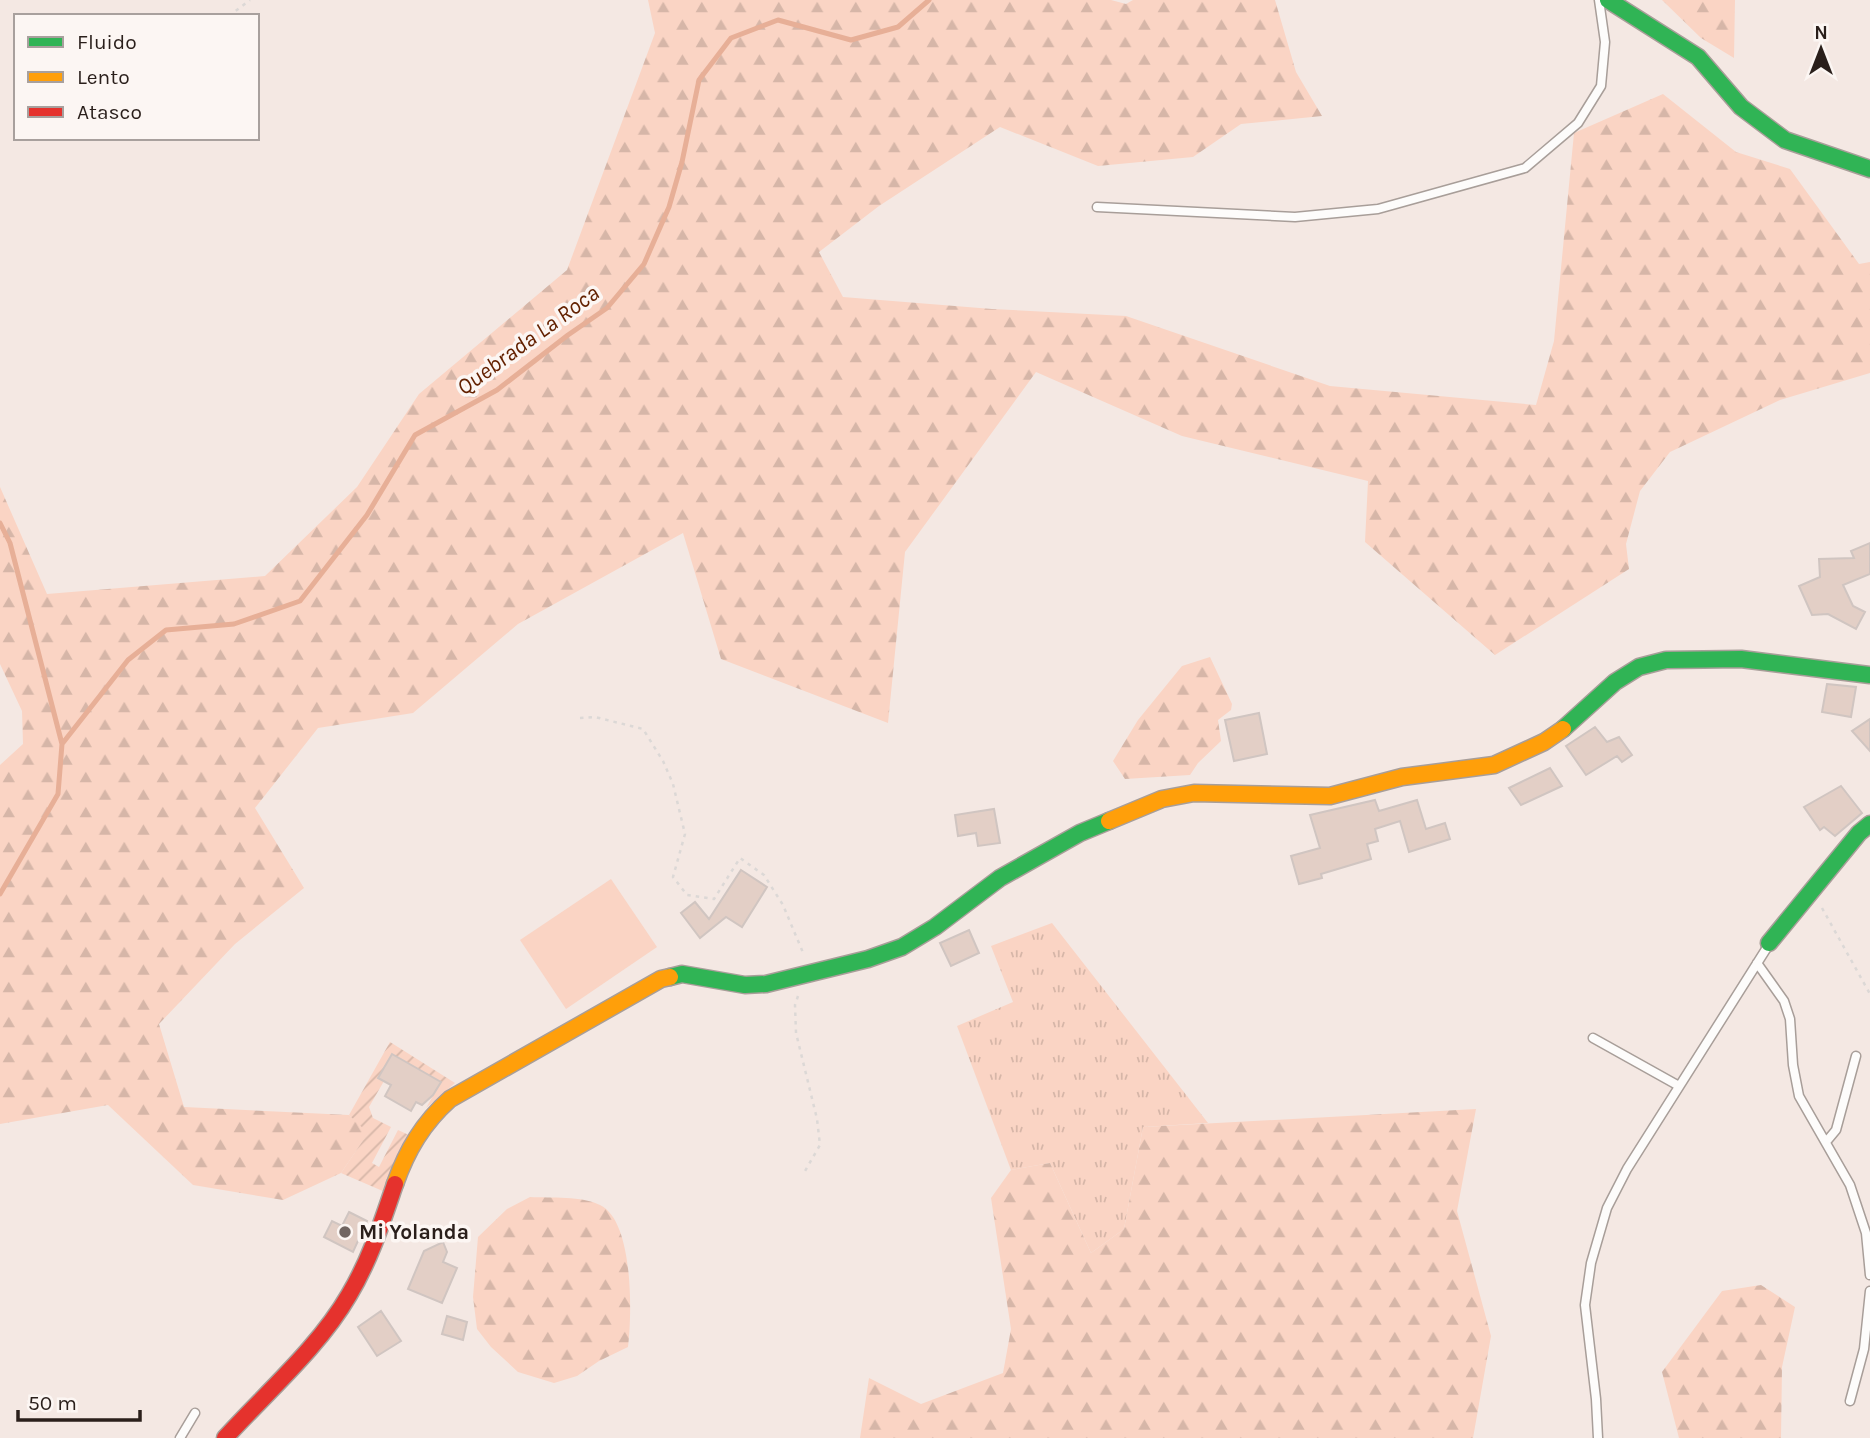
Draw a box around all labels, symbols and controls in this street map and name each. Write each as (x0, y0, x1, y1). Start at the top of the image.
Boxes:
legend (14, 14, 259, 140)
north arrow (1786, 14, 1856, 84)
text: N (1814, 22, 1828, 44)
text: Fluido (77, 30, 137, 54)
text: Lento (77, 65, 130, 89)
text: Atasco (77, 100, 142, 124)
water label: Quebrada La Roca (451, 279, 605, 401)
place label: Mi Yolanda (359, 1220, 469, 1244)
marker: Mi Yolanda (337, 1224, 353, 1240)
scale bar (18, 1378, 140, 1422)
text: 50 m (28, 1391, 77, 1415)

